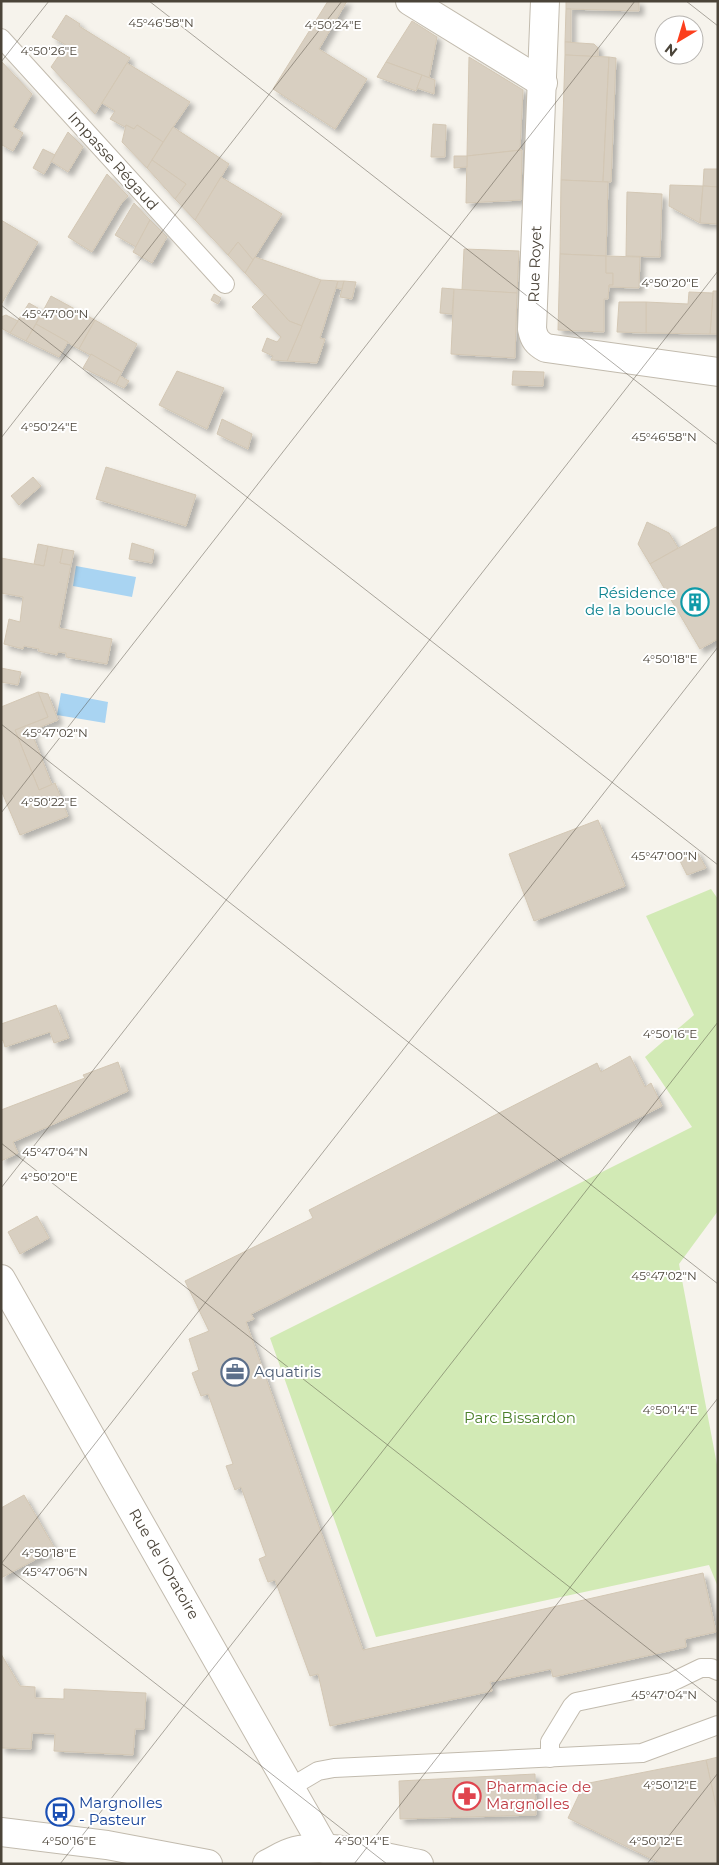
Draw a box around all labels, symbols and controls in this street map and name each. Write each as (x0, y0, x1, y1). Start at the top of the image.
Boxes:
text: 45°46'58"N (128, 15, 194, 30)
north arrow (654, 15, 704, 65)
text: 4°50'24"E (305, 17, 361, 32)
text: N (661, 40, 681, 61)
text: 4°50'26"E (21, 43, 77, 58)
street label: Impasse Régaud (64, 107, 163, 214)
street label: Rue Royet (524, 225, 545, 303)
text: 4°50'20"E (641, 275, 699, 290)
text: 45°47'00"N (22, 306, 88, 321)
text: 4°50'24"E (21, 419, 77, 434)
text: 45°46'58"N (631, 429, 697, 444)
place label: Résidence de la boucle (585, 583, 676, 619)
building icon: Résidence de la boucle (680, 587, 710, 617)
text: 4°50'18"E (642, 651, 698, 666)
text: 45°47'02"N (22, 725, 88, 740)
text: 4°50'22"E (21, 794, 77, 809)
text: 45°47'00"N (631, 848, 697, 863)
text: 4°50'16"E (643, 1026, 697, 1041)
text: 45°47'04"N (22, 1144, 88, 1159)
text: 4°50'20"E (20, 1169, 78, 1184)
text: 45°47'02"N (631, 1268, 697, 1283)
office icon: Aquatiris (220, 1357, 250, 1387)
place label: Aquatiris (254, 1362, 321, 1381)
text: 4°50'14"E (643, 1402, 697, 1417)
park label: Parc Bissardon (464, 1408, 576, 1427)
street label: Rue de l'Oratoire (125, 1505, 204, 1623)
text: 4°50'18"E (21, 1545, 77, 1560)
text: 45°47'06"N (22, 1564, 88, 1579)
text: 45°47'04"N (631, 1687, 697, 1702)
place label: Pharmacie de Margnolles (486, 1777, 591, 1813)
text: 4°50'12"E (643, 1777, 697, 1792)
pharmacy icon: Pharmacie de Margnolles (452, 1781, 482, 1811)
place label: Margnolles - Pasteur (79, 1793, 162, 1829)
bus stop icon: Margnolles - Pasteur (45, 1797, 75, 1827)
text: 4°50'16"E (42, 1833, 96, 1848)
text: 4°50'14"E (335, 1833, 389, 1848)
text: 4°50'12"E (629, 1833, 683, 1848)

